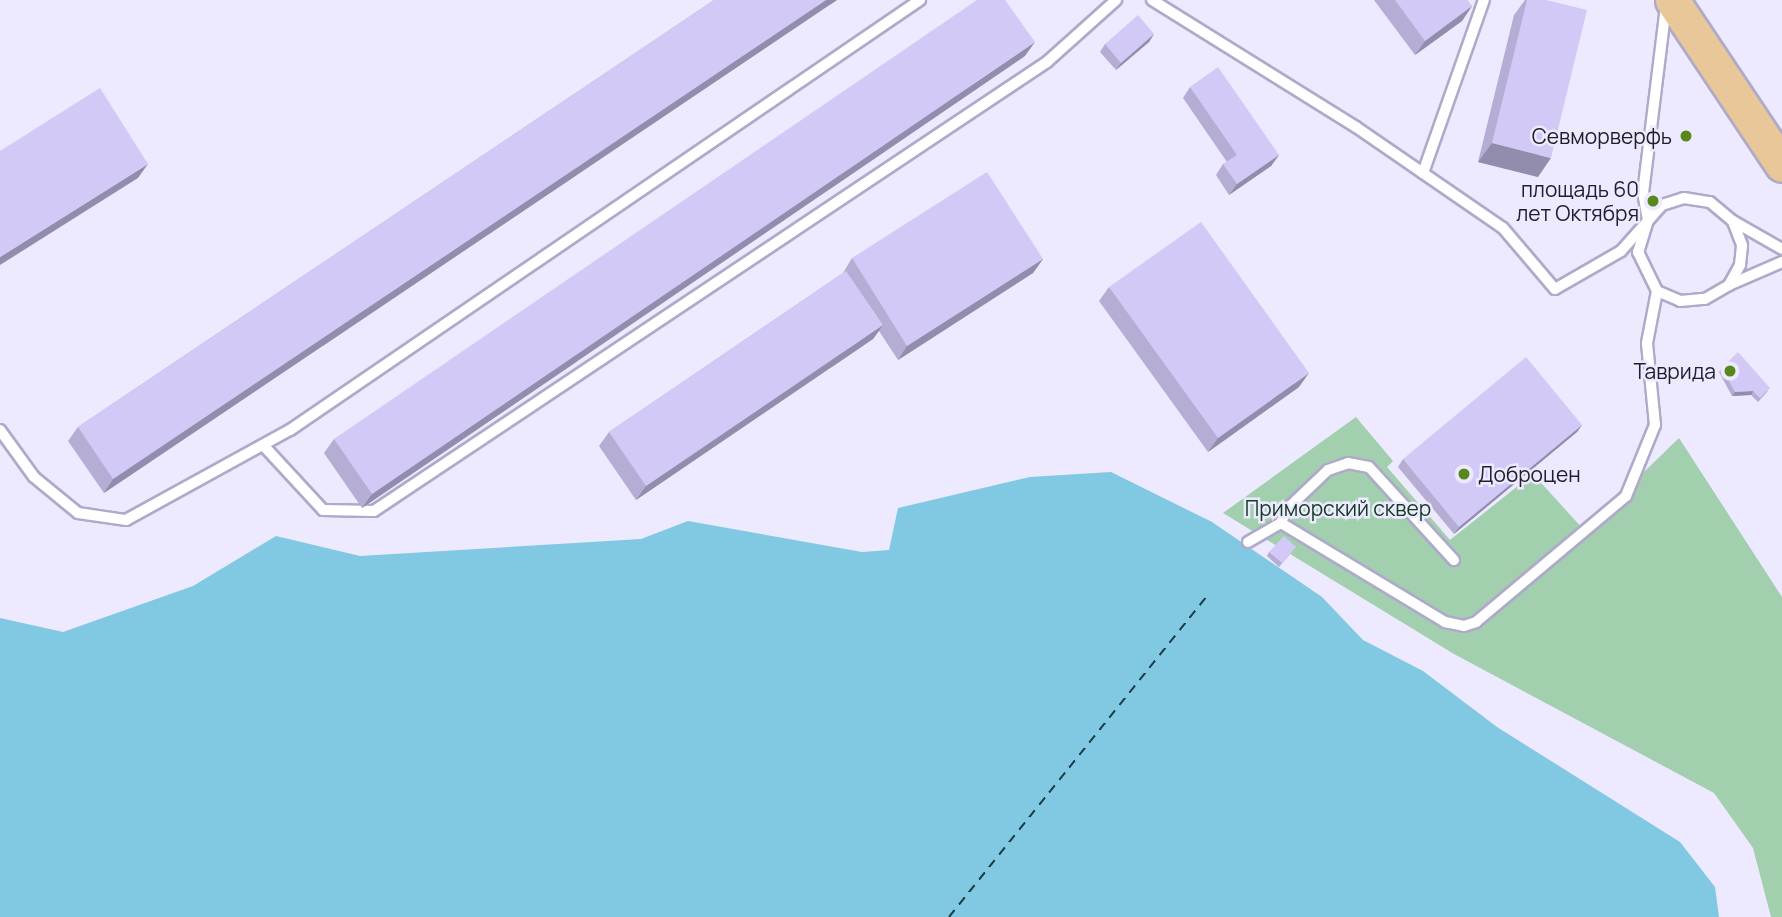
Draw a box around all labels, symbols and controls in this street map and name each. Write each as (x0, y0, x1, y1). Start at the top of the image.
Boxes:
place label: Севморверфь (1532, 123, 1672, 149)
marker: Севморверфь (1678, 128, 1694, 144)
place label: площадь 60 лет Октября (1516, 176, 1639, 226)
marker: площадь 60 лет Октября (1645, 193, 1661, 209)
place label: Таврида (1633, 358, 1716, 384)
marker: Таврида (1722, 363, 1738, 379)
place label: Доброцен (1478, 461, 1581, 487)
marker: Доброцен (1456, 466, 1472, 482)
park label: Приморский сквер (1245, 495, 1431, 521)

